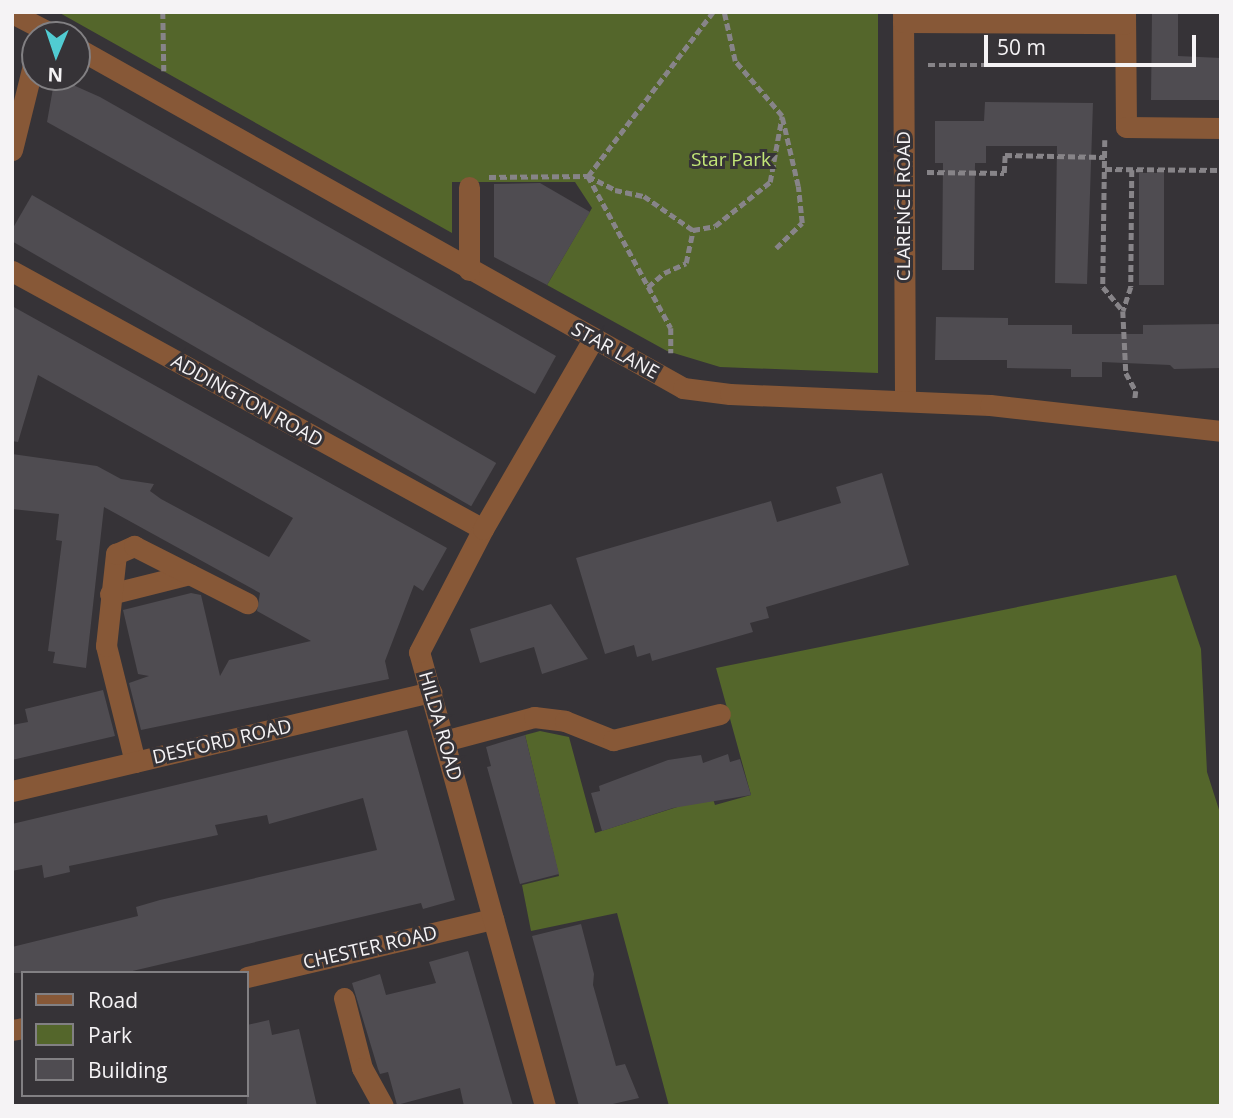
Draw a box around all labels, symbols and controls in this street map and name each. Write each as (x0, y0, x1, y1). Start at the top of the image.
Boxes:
north arrow (21, 21, 91, 91)
scale bar (988, 21, 1200, 65)
text: 50 m (997, 33, 1046, 61)
text: N (47, 62, 64, 88)
street label: CLARENCE ROAD (893, 131, 915, 281)
park label: Star Park (691, 149, 771, 171)
street label: STAR LANE (567, 318, 663, 384)
street label: ADDINGTON ROAD (167, 350, 327, 452)
street label: HILDA ROAD (414, 669, 466, 783)
street label: DESFORD ROAD (150, 715, 294, 769)
street label: CHESTER ROAD (301, 921, 439, 975)
legend (21, 971, 248, 1097)
text: Road (88, 986, 138, 1014)
text: Park (88, 1021, 132, 1049)
text: Building (88, 1056, 167, 1084)

